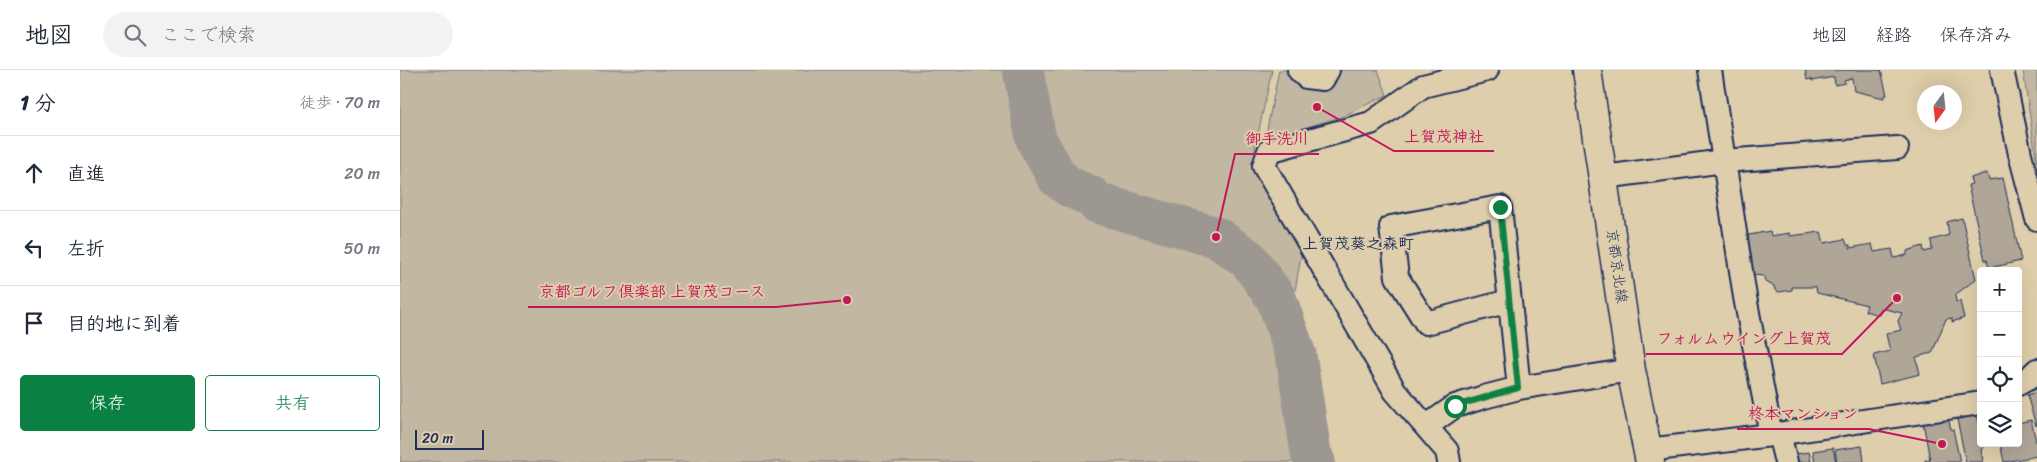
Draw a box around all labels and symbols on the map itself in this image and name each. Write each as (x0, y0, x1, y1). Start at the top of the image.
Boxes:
north arrow (1917, 85, 1962, 130)
callout: 上賀茂神社 (1394, 120, 1494, 151)
text: 上賀茂神社 (1404, 122, 1484, 151)
callout: 御手洗川 (1235, 123, 1319, 154)
text: 御手洗川 (1245, 124, 1309, 153)
route end (1489, 196, 1512, 219)
street label: 京都京北線 (1599, 227, 1635, 305)
district label: 上賀茂葵之森町 (1302, 229, 1414, 258)
callout: 京都ゴルフ倶楽部 上賀茂コース (528, 276, 776, 307)
text: 京都ゴルフ倶楽部 上賀茂コース (539, 277, 765, 306)
callout: フォルムウイング上賀茂 (1646, 323, 1842, 354)
text: フォルムウイング上賀茂 (1657, 324, 1831, 353)
route start (1444, 395, 1467, 418)
callout: 柊本マンション (1737, 398, 1869, 429)
text: 柊本マンション (1748, 399, 1858, 428)
scale bar (415, 427, 484, 450)

